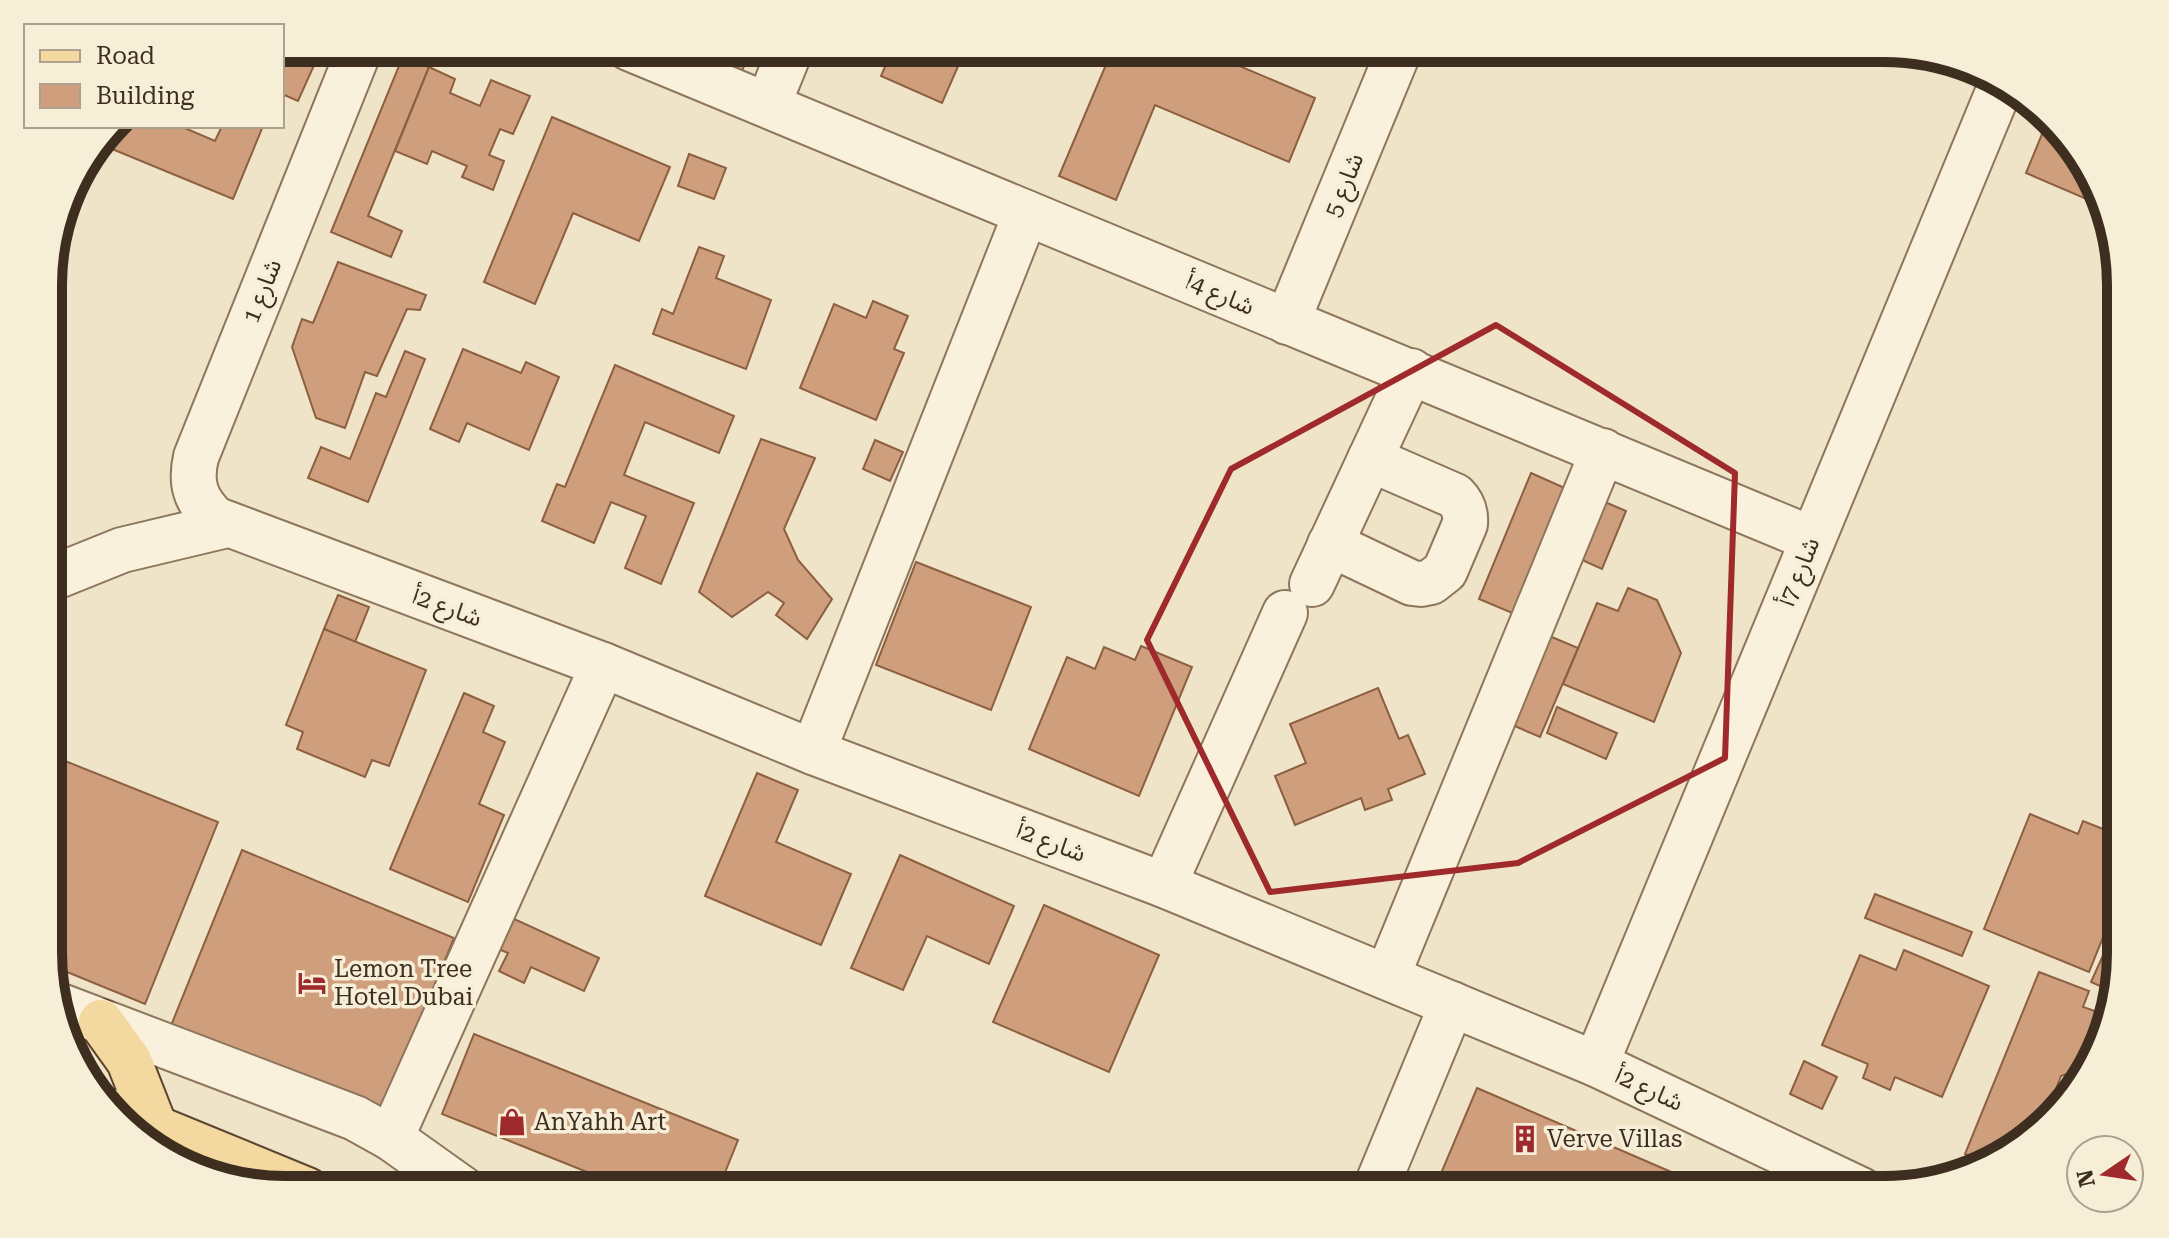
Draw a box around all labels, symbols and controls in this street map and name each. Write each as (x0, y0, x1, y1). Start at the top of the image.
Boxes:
legend (24, 24, 284, 128)
text: Road (96, 42, 155, 70)
text: Building (96, 82, 194, 110)
street label: شارع 5 (1319, 149, 1372, 222)
street label: شارع 1 (237, 255, 290, 328)
street label: شارع 4أ (1180, 265, 1259, 324)
street label: شارع 7أ (1771, 533, 1828, 612)
street label: شارع 2أ (407, 580, 486, 635)
street label: شارع 2أ (1011, 814, 1090, 871)
place label: Lemon Tree Hotel Dubai (334, 955, 473, 1011)
hotel icon: Lemon Tree Hotel Dubai (297, 968, 327, 998)
street label: شارع 2أ (1609, 1059, 1688, 1120)
shop icon: AnYahh Art (497, 1107, 527, 1137)
place label: AnYahh Art (534, 1108, 667, 1136)
building icon: Verve Villas (1510, 1124, 1540, 1154)
place label: Verve Villas (1547, 1125, 1682, 1153)
north arrow (2065, 1134, 2145, 1214)
text: N (2072, 1167, 2100, 1189)

